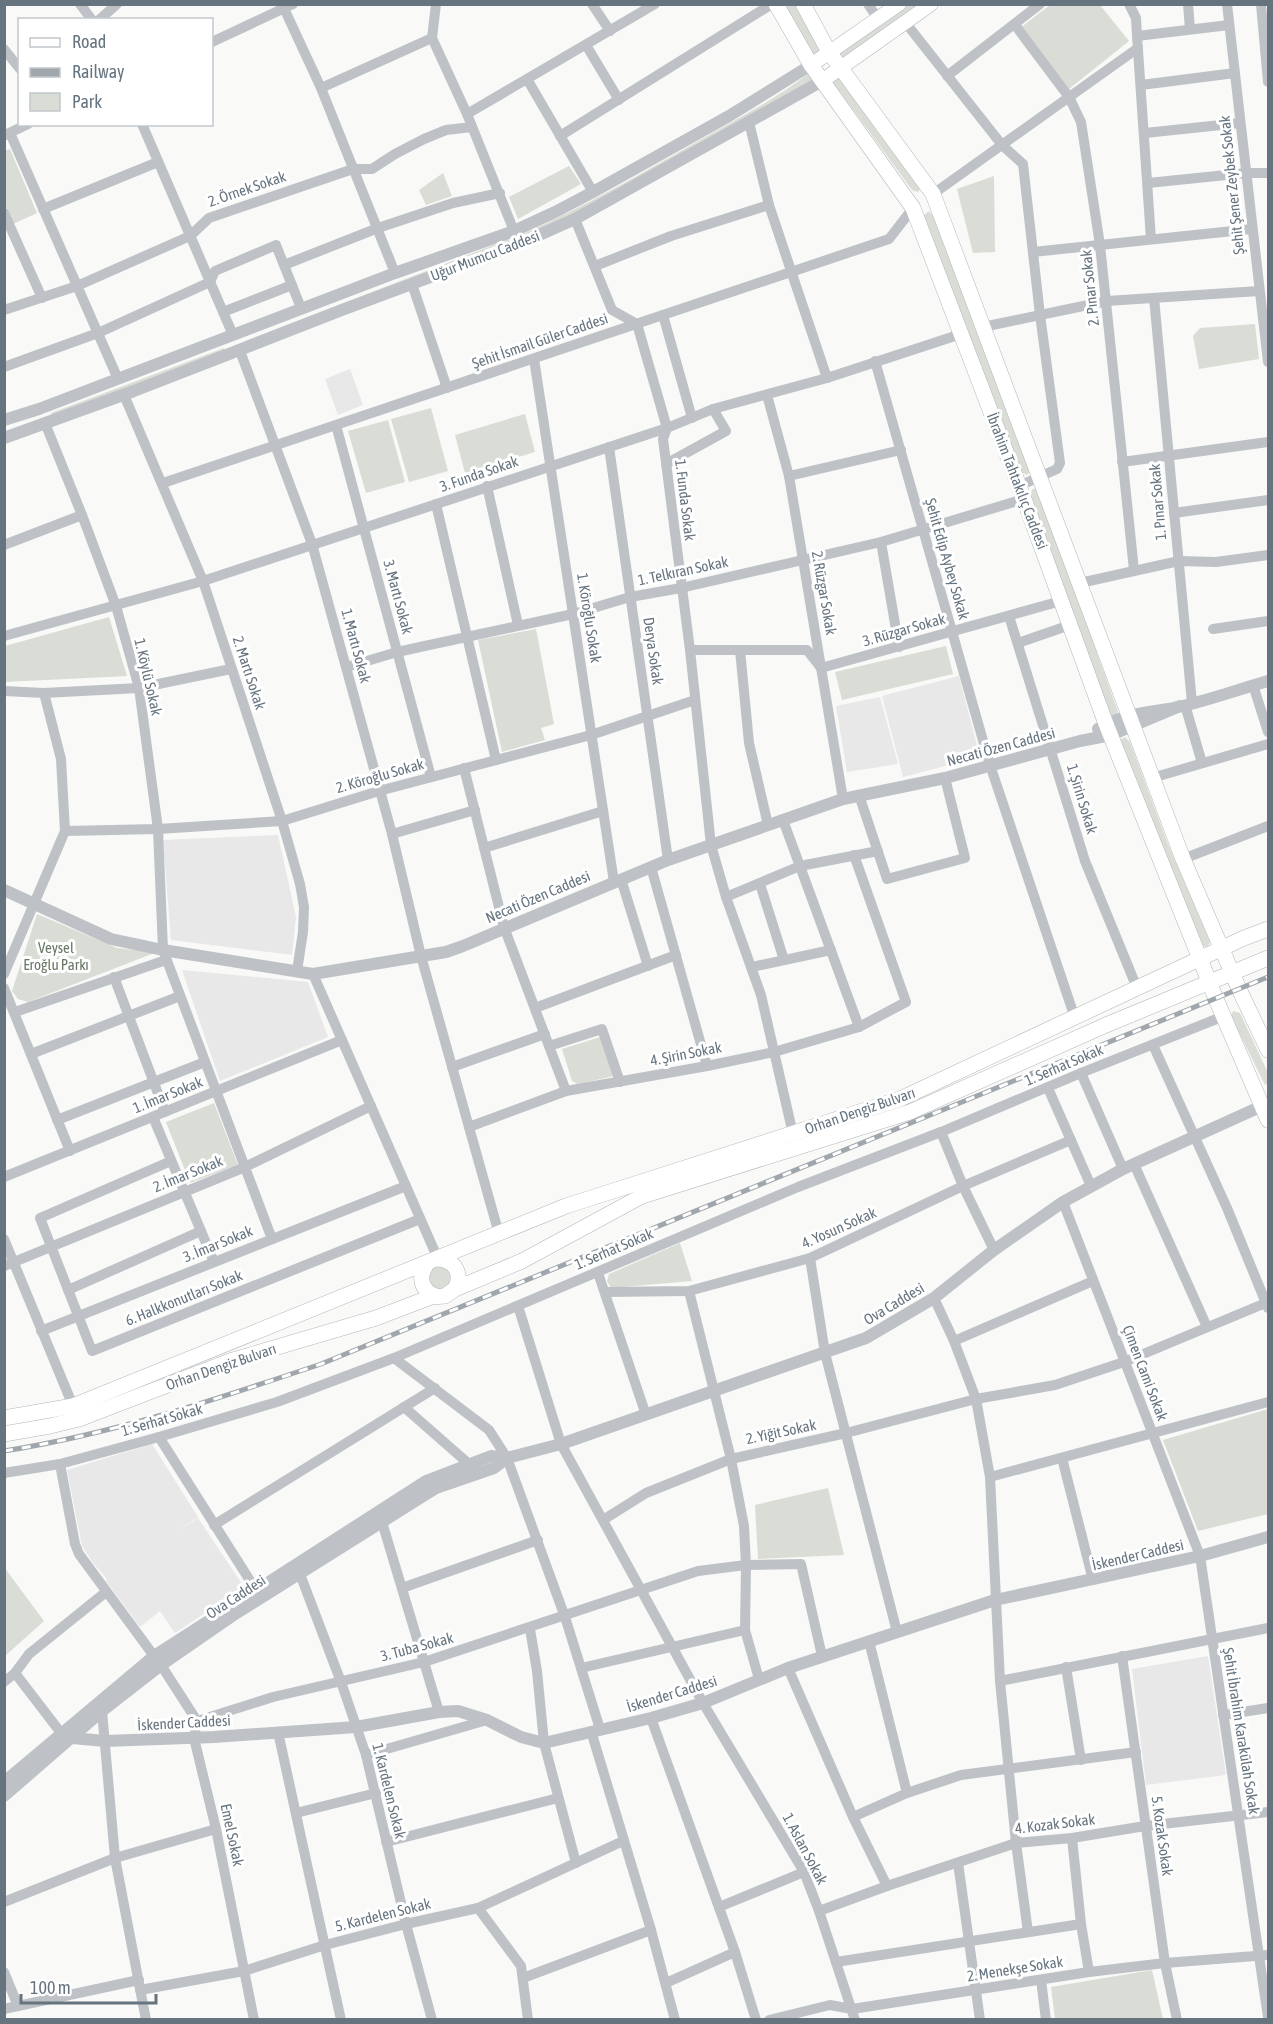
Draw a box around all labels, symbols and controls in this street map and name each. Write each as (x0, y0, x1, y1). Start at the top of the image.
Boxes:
legend (18, 18, 213, 126)
text: Road (72, 31, 106, 52)
text: Railway (72, 61, 124, 82)
text: Park (72, 91, 102, 112)
street label: Şehit Şener Zeybek Sokak (1216, 114, 1247, 255)
street label: 2. Örnek Sokak (206, 167, 288, 210)
street label: Uğur Mumcu Caddesi (428, 227, 542, 284)
street label: 2. Pınar Sokak (1077, 249, 1102, 327)
street label: Şehit İsmail Güler Caddesi (470, 309, 610, 372)
street label: İbrahim Tahtakılıç Caddesi (984, 410, 1051, 551)
street label: 3. Funda Sokak (437, 452, 521, 495)
street label: 1. Funda Sokak (672, 458, 699, 542)
street label: 1. Pınar Sokak (1146, 463, 1169, 541)
street label: Şehit Edip Aybey Sokak (922, 496, 973, 622)
street label: 2. Rüzgar Sokak (809, 550, 840, 637)
street label: 1. Telkıran Sokak (636, 553, 730, 588)
street label: 3. Martı Sokak (380, 558, 417, 636)
street label: 1. Köroğlu Sokak (574, 572, 605, 664)
street label: 1. Martı Sokak (338, 607, 375, 685)
street label: 3. Rüzgar Sokak (861, 610, 947, 649)
street label: Derya Sokak (640, 616, 667, 686)
street label: 2. Martı Sokak (230, 634, 269, 712)
street label: 1. Köylü Sokak (131, 637, 166, 718)
street label: Necati Özen Caddesi (945, 724, 1057, 769)
street label: 2. Köroğlu Sokak (334, 755, 426, 796)
street label: 1. Şirin Sokak (1064, 762, 1101, 836)
street label: Necati Özen Caddesi (483, 867, 592, 926)
park label: Veysel Eroğlu Parkı (23, 939, 89, 973)
street label: 4. Şirin Sokak (649, 1038, 723, 1069)
street label: 1. Serhat Sokak (1022, 1040, 1106, 1089)
street label: 1. İmar Sokak (131, 1073, 205, 1116)
street label: Orhan Dengiz Bulvarı (802, 1084, 917, 1137)
street label: 2. İmar Sokak (151, 1152, 225, 1195)
street label: 4. Yosun Sokak (799, 1203, 879, 1252)
street label: 3. İmar Sokak (181, 1222, 255, 1265)
street label: 1. Serhat Sokak (572, 1224, 656, 1273)
street label: 6. Halkkonutları Sokak (123, 1266, 245, 1329)
street label: Ova Caddesi (861, 1279, 927, 1328)
street label: Çimen Cami Sokak (1119, 1323, 1172, 1423)
street label: Orhan Dengiz Bulvarı (163, 1340, 278, 1393)
street label: 1. Serhat Sokak (119, 1400, 205, 1439)
street label: 2. Yiğit Sokak (744, 1416, 818, 1447)
street label: İskender Caddesi (1090, 1536, 1185, 1573)
street label: Ova Caddesi (203, 1571, 269, 1622)
street label: 3. Tuba Sokak (379, 1629, 455, 1664)
street label: Şehit İbrahim Karakülah Sokak (1220, 1646, 1263, 1816)
street label: İskender Caddesi (625, 1672, 719, 1715)
street label: İskender Caddesi (137, 1712, 231, 1733)
street label: 1. Kardelen Sokak (369, 1741, 410, 1841)
street label: 5. Kozak Sokak (1148, 1795, 1177, 1877)
street label: Emel Sokak (218, 1802, 247, 1868)
street label: 1. Aslan Sokak (780, 1810, 831, 1888)
street label: 4. Kozak Sokak (1014, 1810, 1096, 1837)
street label: 5. Kardelen Sokak (333, 1894, 433, 1935)
street label: 2. Menekşe Sokak (966, 1952, 1065, 1984)
scale bar (21, 1967, 156, 2005)
text: 100 m (30, 1977, 71, 1998)

